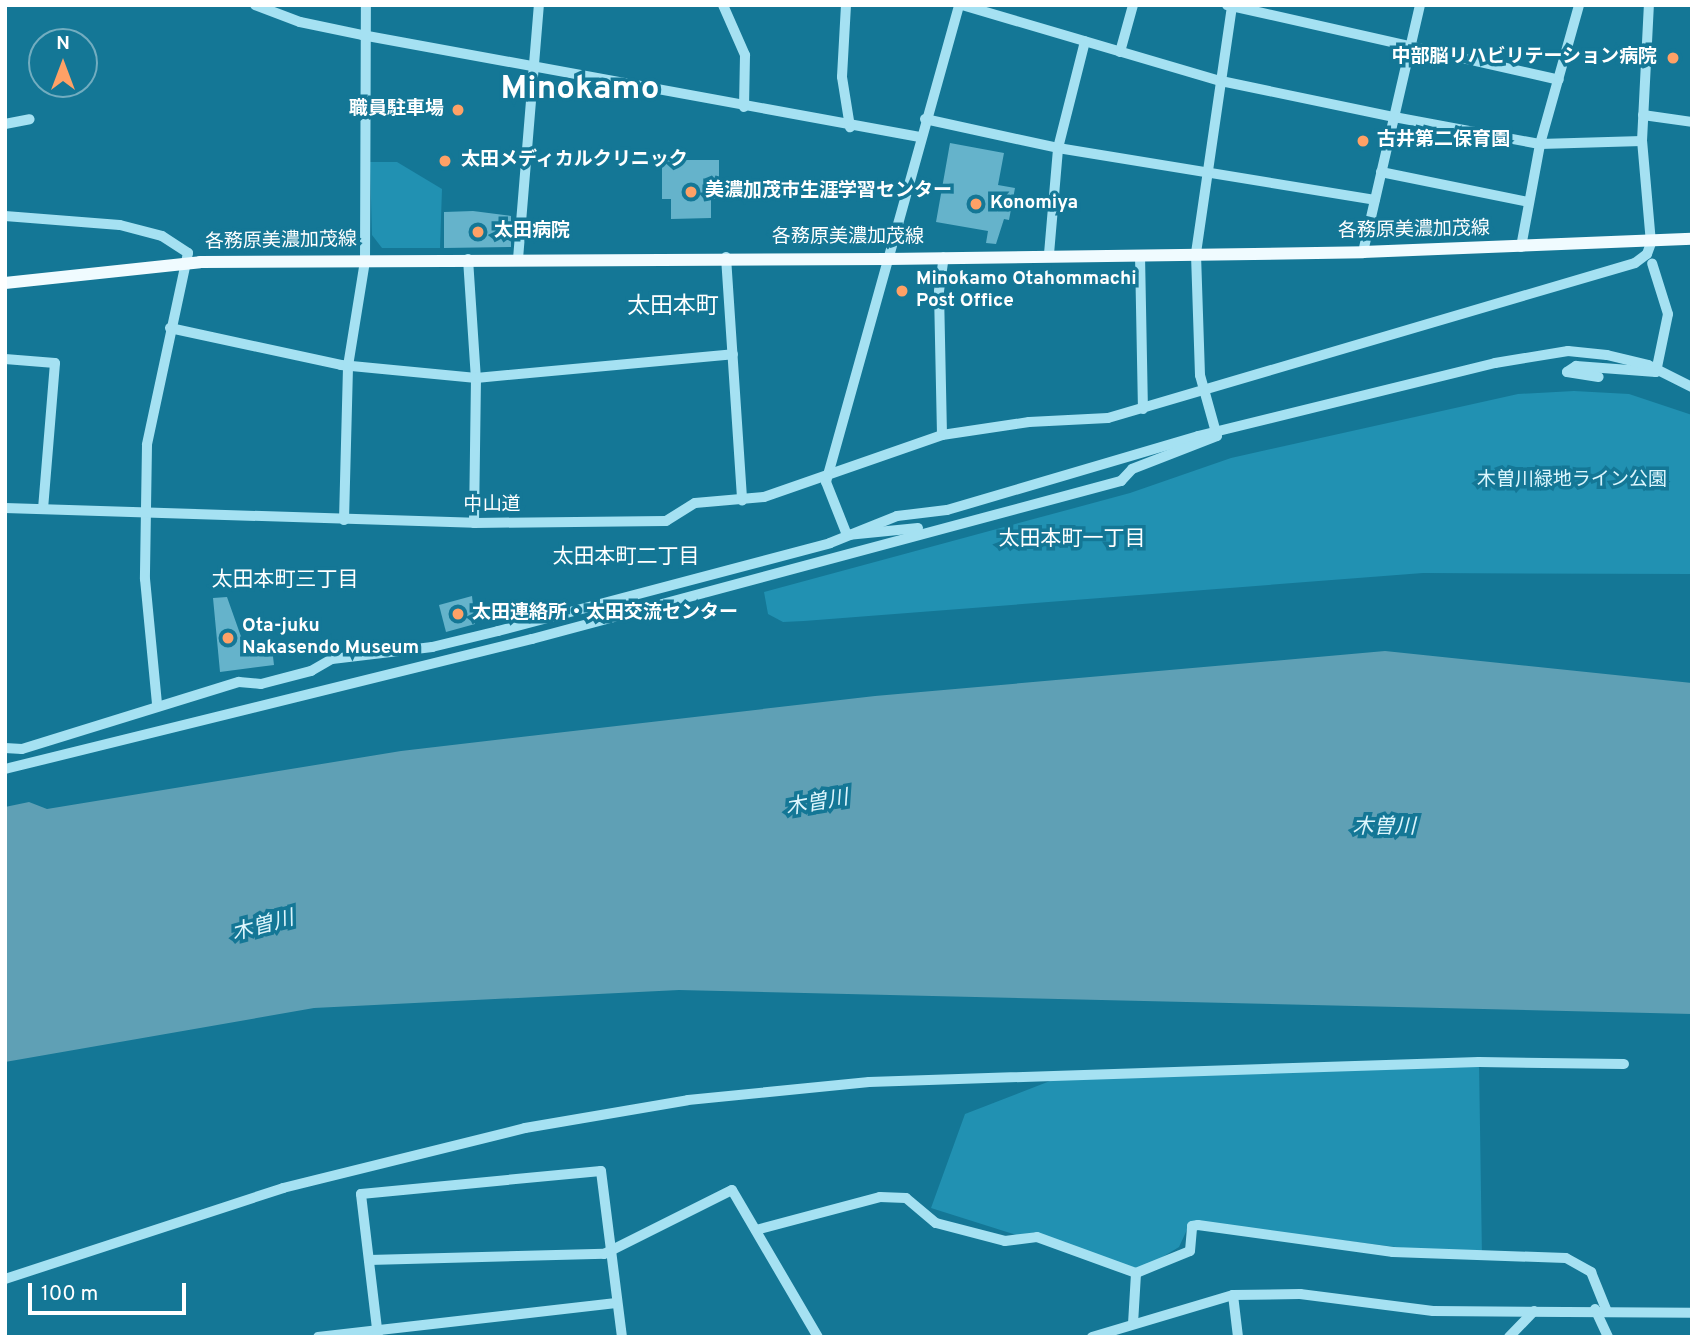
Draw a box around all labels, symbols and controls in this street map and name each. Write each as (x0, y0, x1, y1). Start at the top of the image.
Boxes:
north arrow (28, 28, 98, 98)
text: N (56, 32, 70, 56)
place label: 中部脳リハビリテーション病院 (1391, 47, 1657, 69)
marker: 中部脳リハビリテーション病院 (1663, 48, 1683, 68)
district label: Minokamo (501, 71, 659, 111)
place label: 職員駐車場 (349, 99, 444, 121)
marker: 職員駐車場 (450, 102, 466, 118)
place label: 古井第二保育園 (1377, 130, 1510, 152)
marker: 古井第二保育園 (1355, 133, 1371, 149)
place label: 太田メディカルクリニック (461, 150, 689, 172)
marker: 太田メディカルクリニック (435, 151, 455, 171)
place label: 美濃加茂市生涯学習センター (705, 181, 952, 203)
marker: 美濃加茂市生涯学習センター (683, 184, 699, 200)
place label: Konomiya (990, 193, 1078, 215)
marker: Konomiya (968, 196, 984, 212)
street label: 各務原美濃加茂線 (1338, 218, 1490, 244)
place label: 太田病院 (494, 221, 570, 243)
marker: 太田病院 (468, 222, 488, 242)
street label: 各務原美濃加茂線 (772, 227, 924, 249)
street label: 各務原美濃加茂線 (205, 229, 357, 255)
place label: Minokamo Otahommachi Post Office (916, 269, 1137, 313)
marker: Minokamo Otahommachi Post Office (894, 283, 910, 299)
district label: 太田本町 (627, 294, 719, 322)
park label: 木曽川緑地ライン公園 (1477, 470, 1667, 492)
street label: 中山道 (464, 495, 520, 517)
district label: 太田本町一丁目 (999, 527, 1145, 553)
district label: 太田本町二丁目 (553, 545, 699, 571)
district label: 太田本町三丁目 (212, 568, 358, 594)
place label: 太田連絡所・太田交流センター (472, 603, 738, 625)
marker: 太田連絡所・太田交流センター (450, 606, 466, 622)
place label: Ota-juku Nakasendo Museum (242, 616, 419, 660)
marker: Ota-juku Nakasendo Museum (220, 630, 236, 646)
water label: 木曽川 (784, 786, 850, 822)
water label: 木曽川 (1353, 815, 1415, 841)
water label: 木曽川 (229, 907, 297, 947)
scale bar (32, 1268, 189, 1312)
text: 100 m (41, 1281, 98, 1308)

